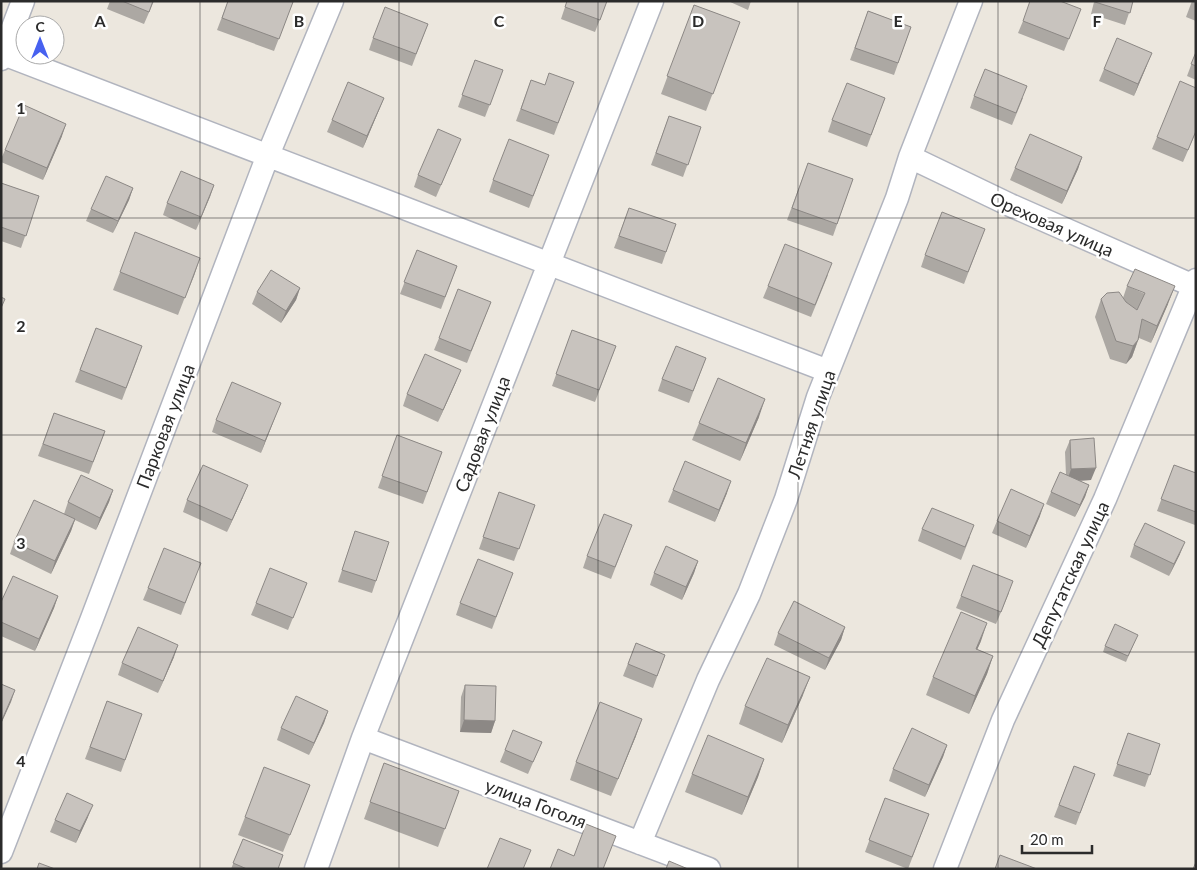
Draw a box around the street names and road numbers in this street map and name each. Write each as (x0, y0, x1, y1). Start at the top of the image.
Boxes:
street label: Ореховая улица (987, 187, 1117, 261)
street label: Парковая улица (131, 361, 199, 491)
street label: Летняя улица (782, 367, 840, 482)
street label: Садовая улица (450, 373, 514, 495)
street label: Депутатская улица (1027, 498, 1113, 650)
street label: улица Гоголя (482, 774, 590, 832)

